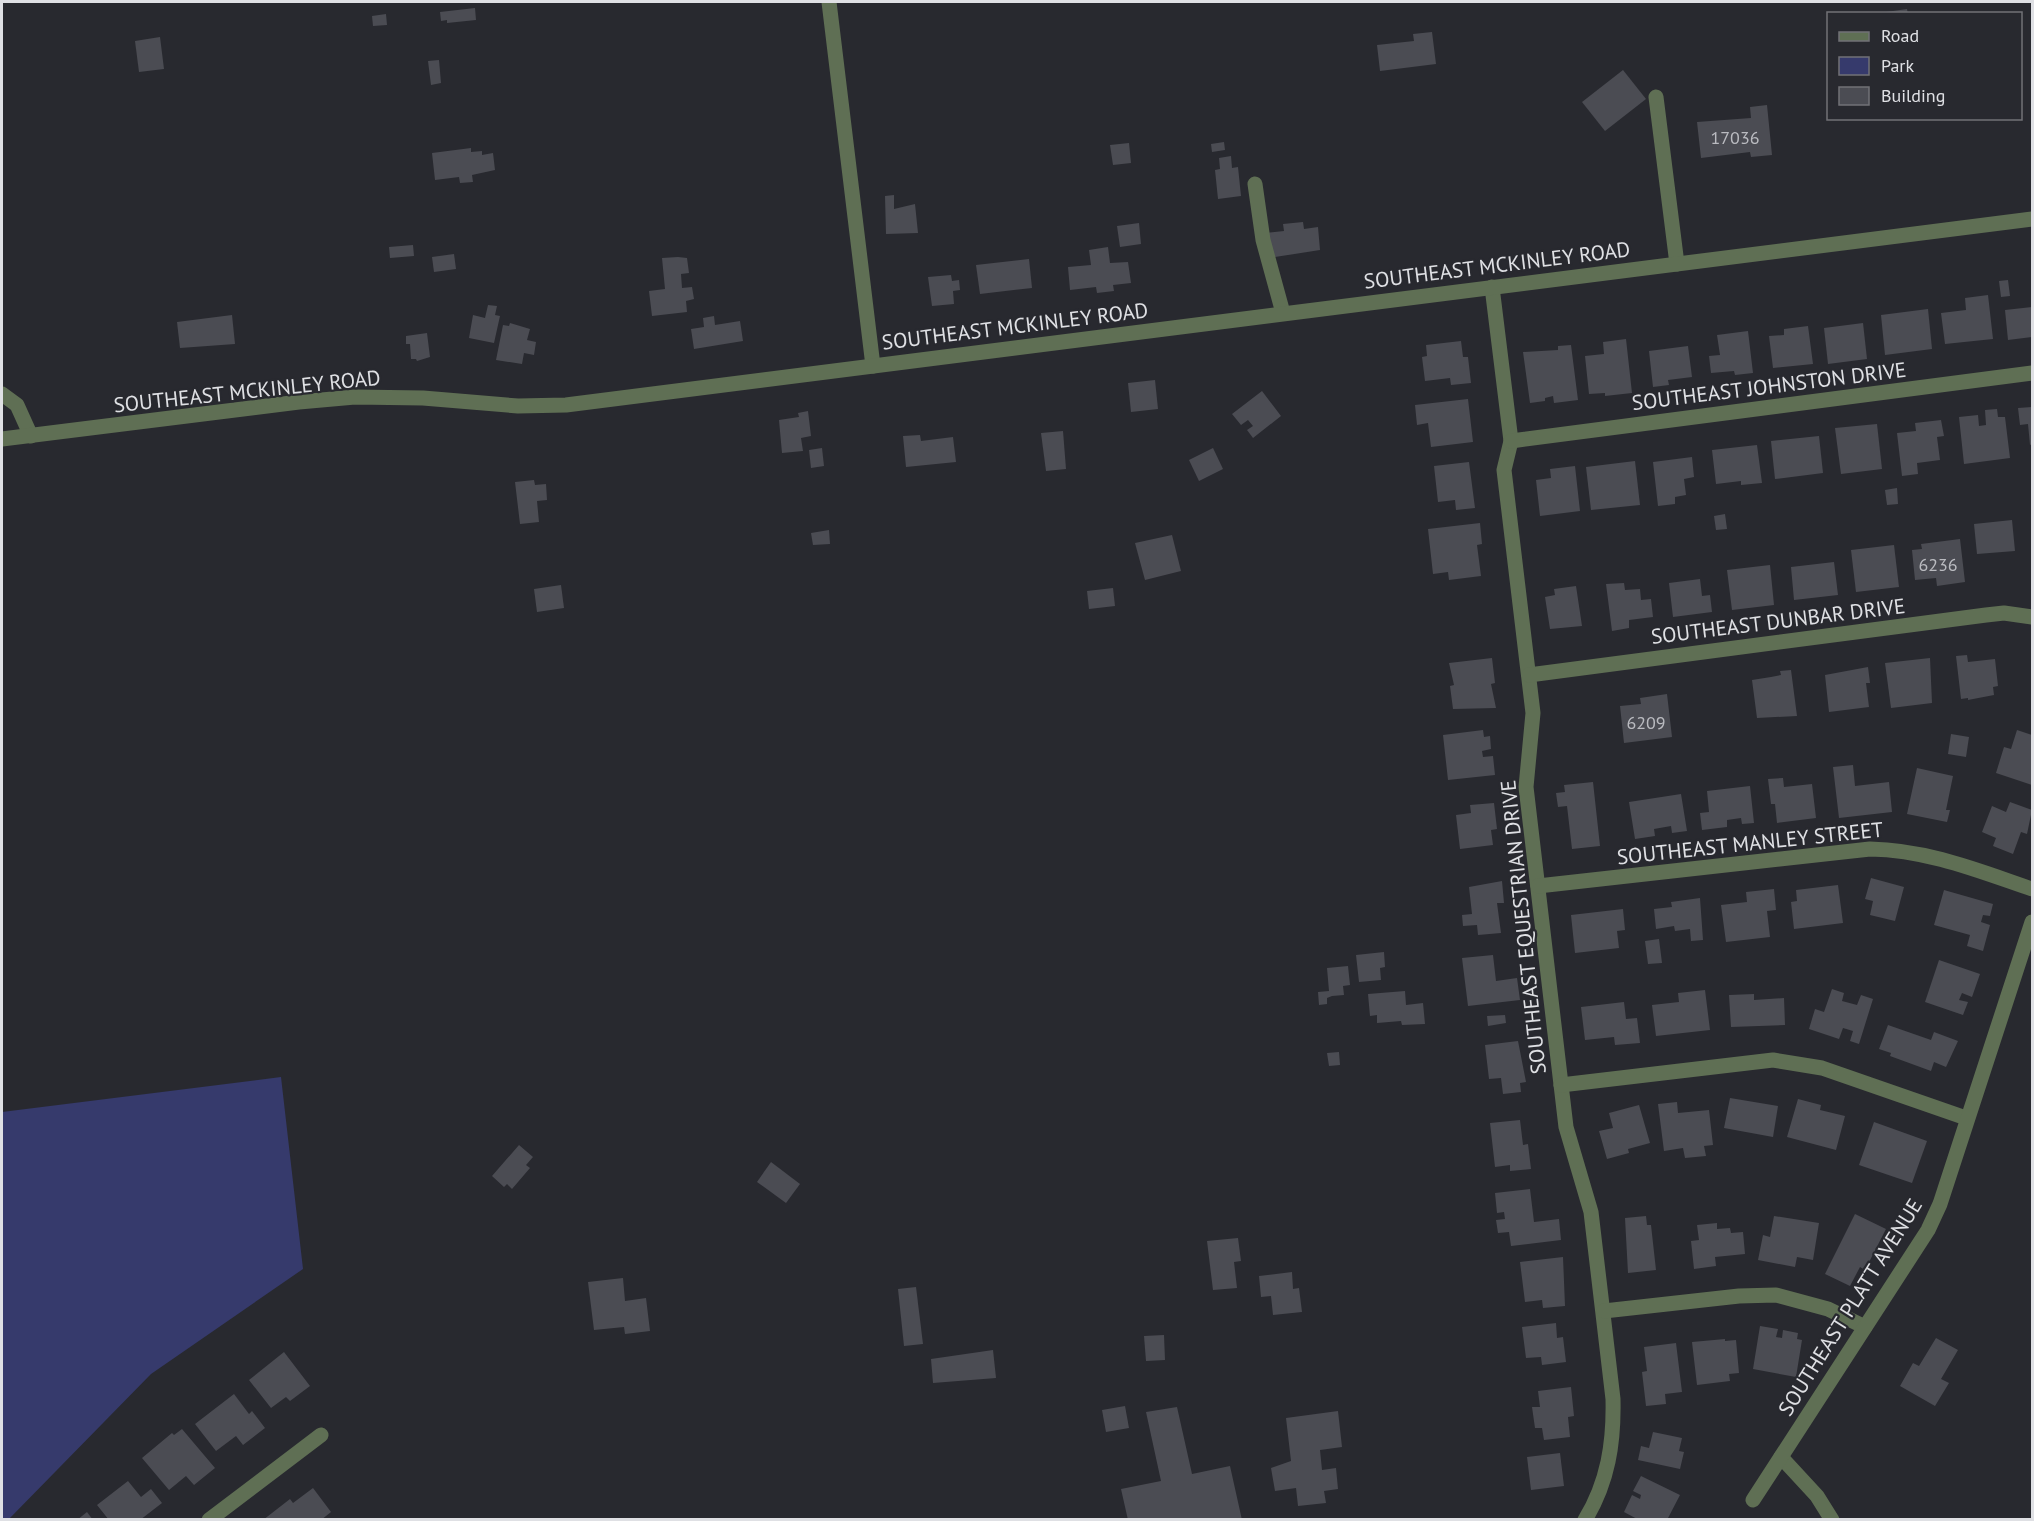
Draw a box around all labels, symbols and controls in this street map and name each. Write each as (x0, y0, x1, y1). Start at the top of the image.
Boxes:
legend (1827, 12, 2022, 120)
text: Road (1881, 24, 1919, 47)
text: Park (1881, 54, 1914, 77)
text: Building (1881, 84, 1945, 107)
house number: 17036 (1710, 126, 1760, 149)
street label: SOUTHEAST MCKINLEY ROAD (1362, 235, 1632, 295)
street label: SOUTHEAST MCKINLEY ROAD (880, 296, 1150, 356)
street label: SOUTHEAST JOHNSTON DRIVE (1630, 356, 1908, 416)
street label: SOUTHEAST MCKINLEY ROAD (112, 364, 382, 418)
house number: 6236 (1918, 553, 1958, 576)
street label: SOUTHEAST DUNBAR DRIVE (1649, 592, 1907, 650)
house number: 6209 (1626, 711, 1666, 734)
street label: SOUTHEAST EQUESTRIAN DRIVE (1494, 779, 1552, 1075)
street label: SOUTHEAST MANLEY STREET (1616, 816, 1885, 870)
street label: SOUTHEAST PLATT AVENUE (1772, 1193, 1928, 1421)

